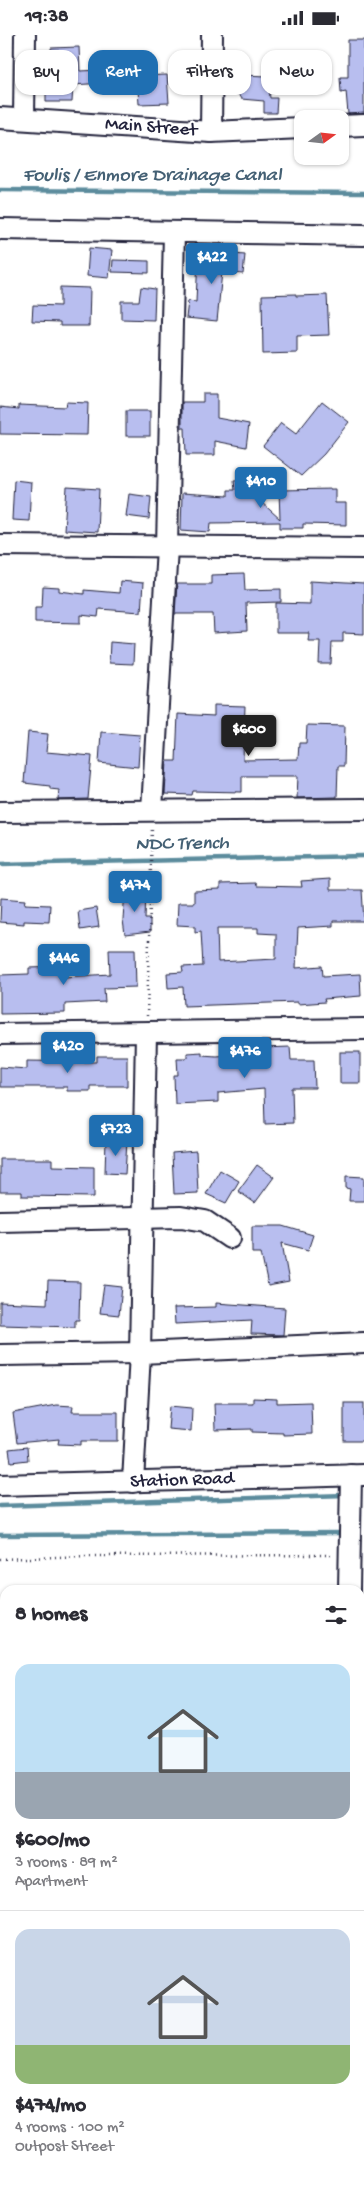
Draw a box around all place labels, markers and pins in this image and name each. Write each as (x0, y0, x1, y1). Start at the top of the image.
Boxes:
pin: $422 (182, 243, 242, 285)
pin: $410 (231, 467, 291, 509)
pin: $600 (219, 715, 279, 757)
pin: $474 (105, 871, 165, 913)
pin: $446 (34, 943, 94, 986)
pin: $420 (38, 1031, 98, 1074)
pin: $476 (215, 1037, 275, 1079)
pin: $723 (86, 1115, 146, 1157)

